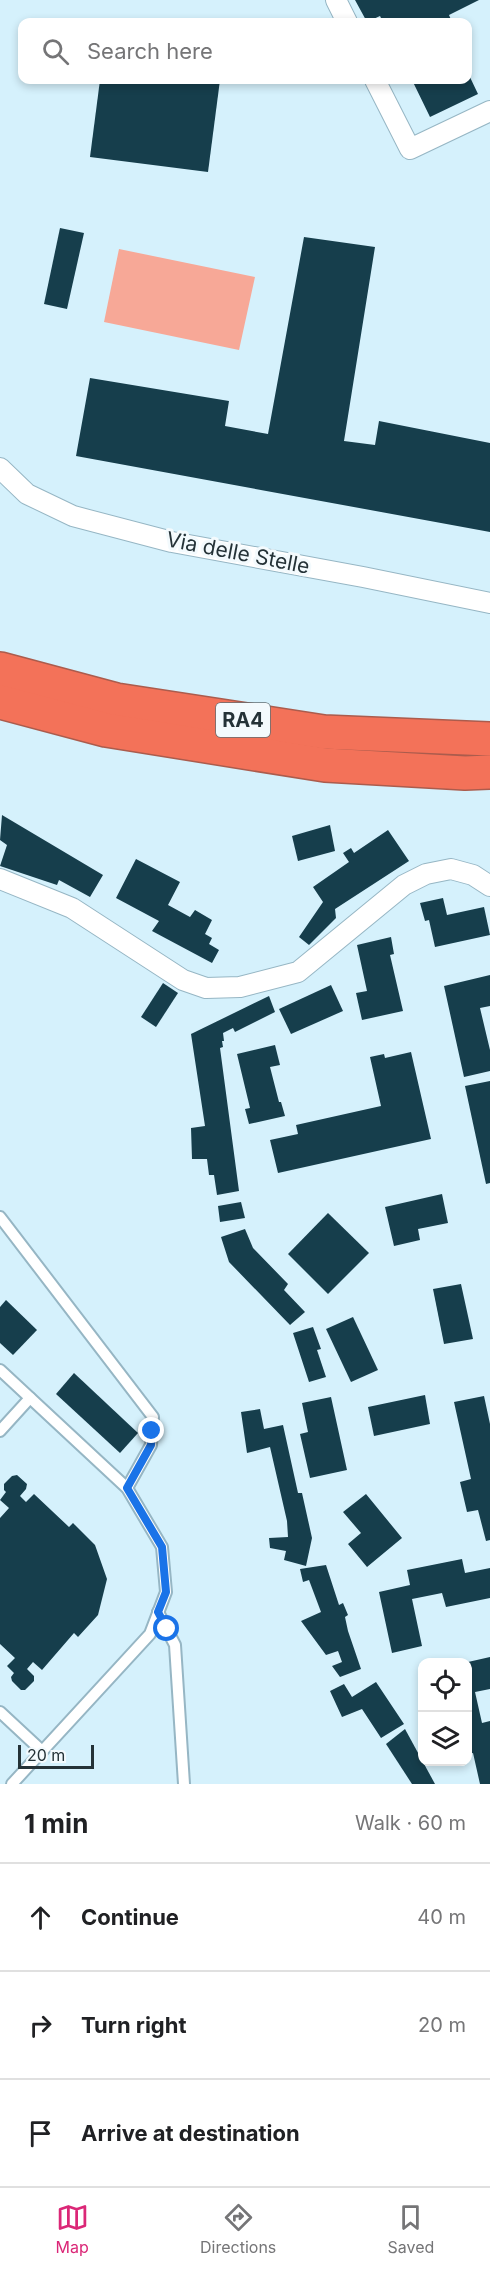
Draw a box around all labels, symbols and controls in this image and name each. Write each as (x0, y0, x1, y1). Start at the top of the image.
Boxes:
search box (18, 18, 472, 84)
icon: search (39, 35, 72, 68)
text: Search here (87, 38, 213, 64)
street label: Via delle Stelle (164, 526, 312, 579)
road number: RA4 (216, 703, 270, 737)
route end (138, 1417, 164, 1443)
route start (153, 1615, 179, 1641)
map controls (418, 1658, 472, 1766)
button: locate (418, 1658, 472, 1712)
button: layers (418, 1712, 472, 1766)
scale bar (18, 1742, 94, 1770)
text: 20 m (27, 1745, 65, 1765)
text: 1 min (24, 1808, 88, 1839)
text: Walk · 60 m (355, 1811, 466, 1835)
icon: ahead (24, 1901, 57, 1934)
text: Continue (81, 1904, 179, 1930)
text: 40 m (417, 1905, 466, 1929)
icon: right (24, 2009, 57, 2042)
text: Turn right (81, 2012, 187, 2038)
text: 20 m (418, 2013, 466, 2037)
icon: arrive (24, 2117, 57, 2150)
text: Arrive at destination (81, 2120, 300, 2146)
tab: Map (56, 2201, 89, 2257)
tab: Directions (200, 2201, 276, 2257)
tab: Saved (388, 2201, 434, 2257)

